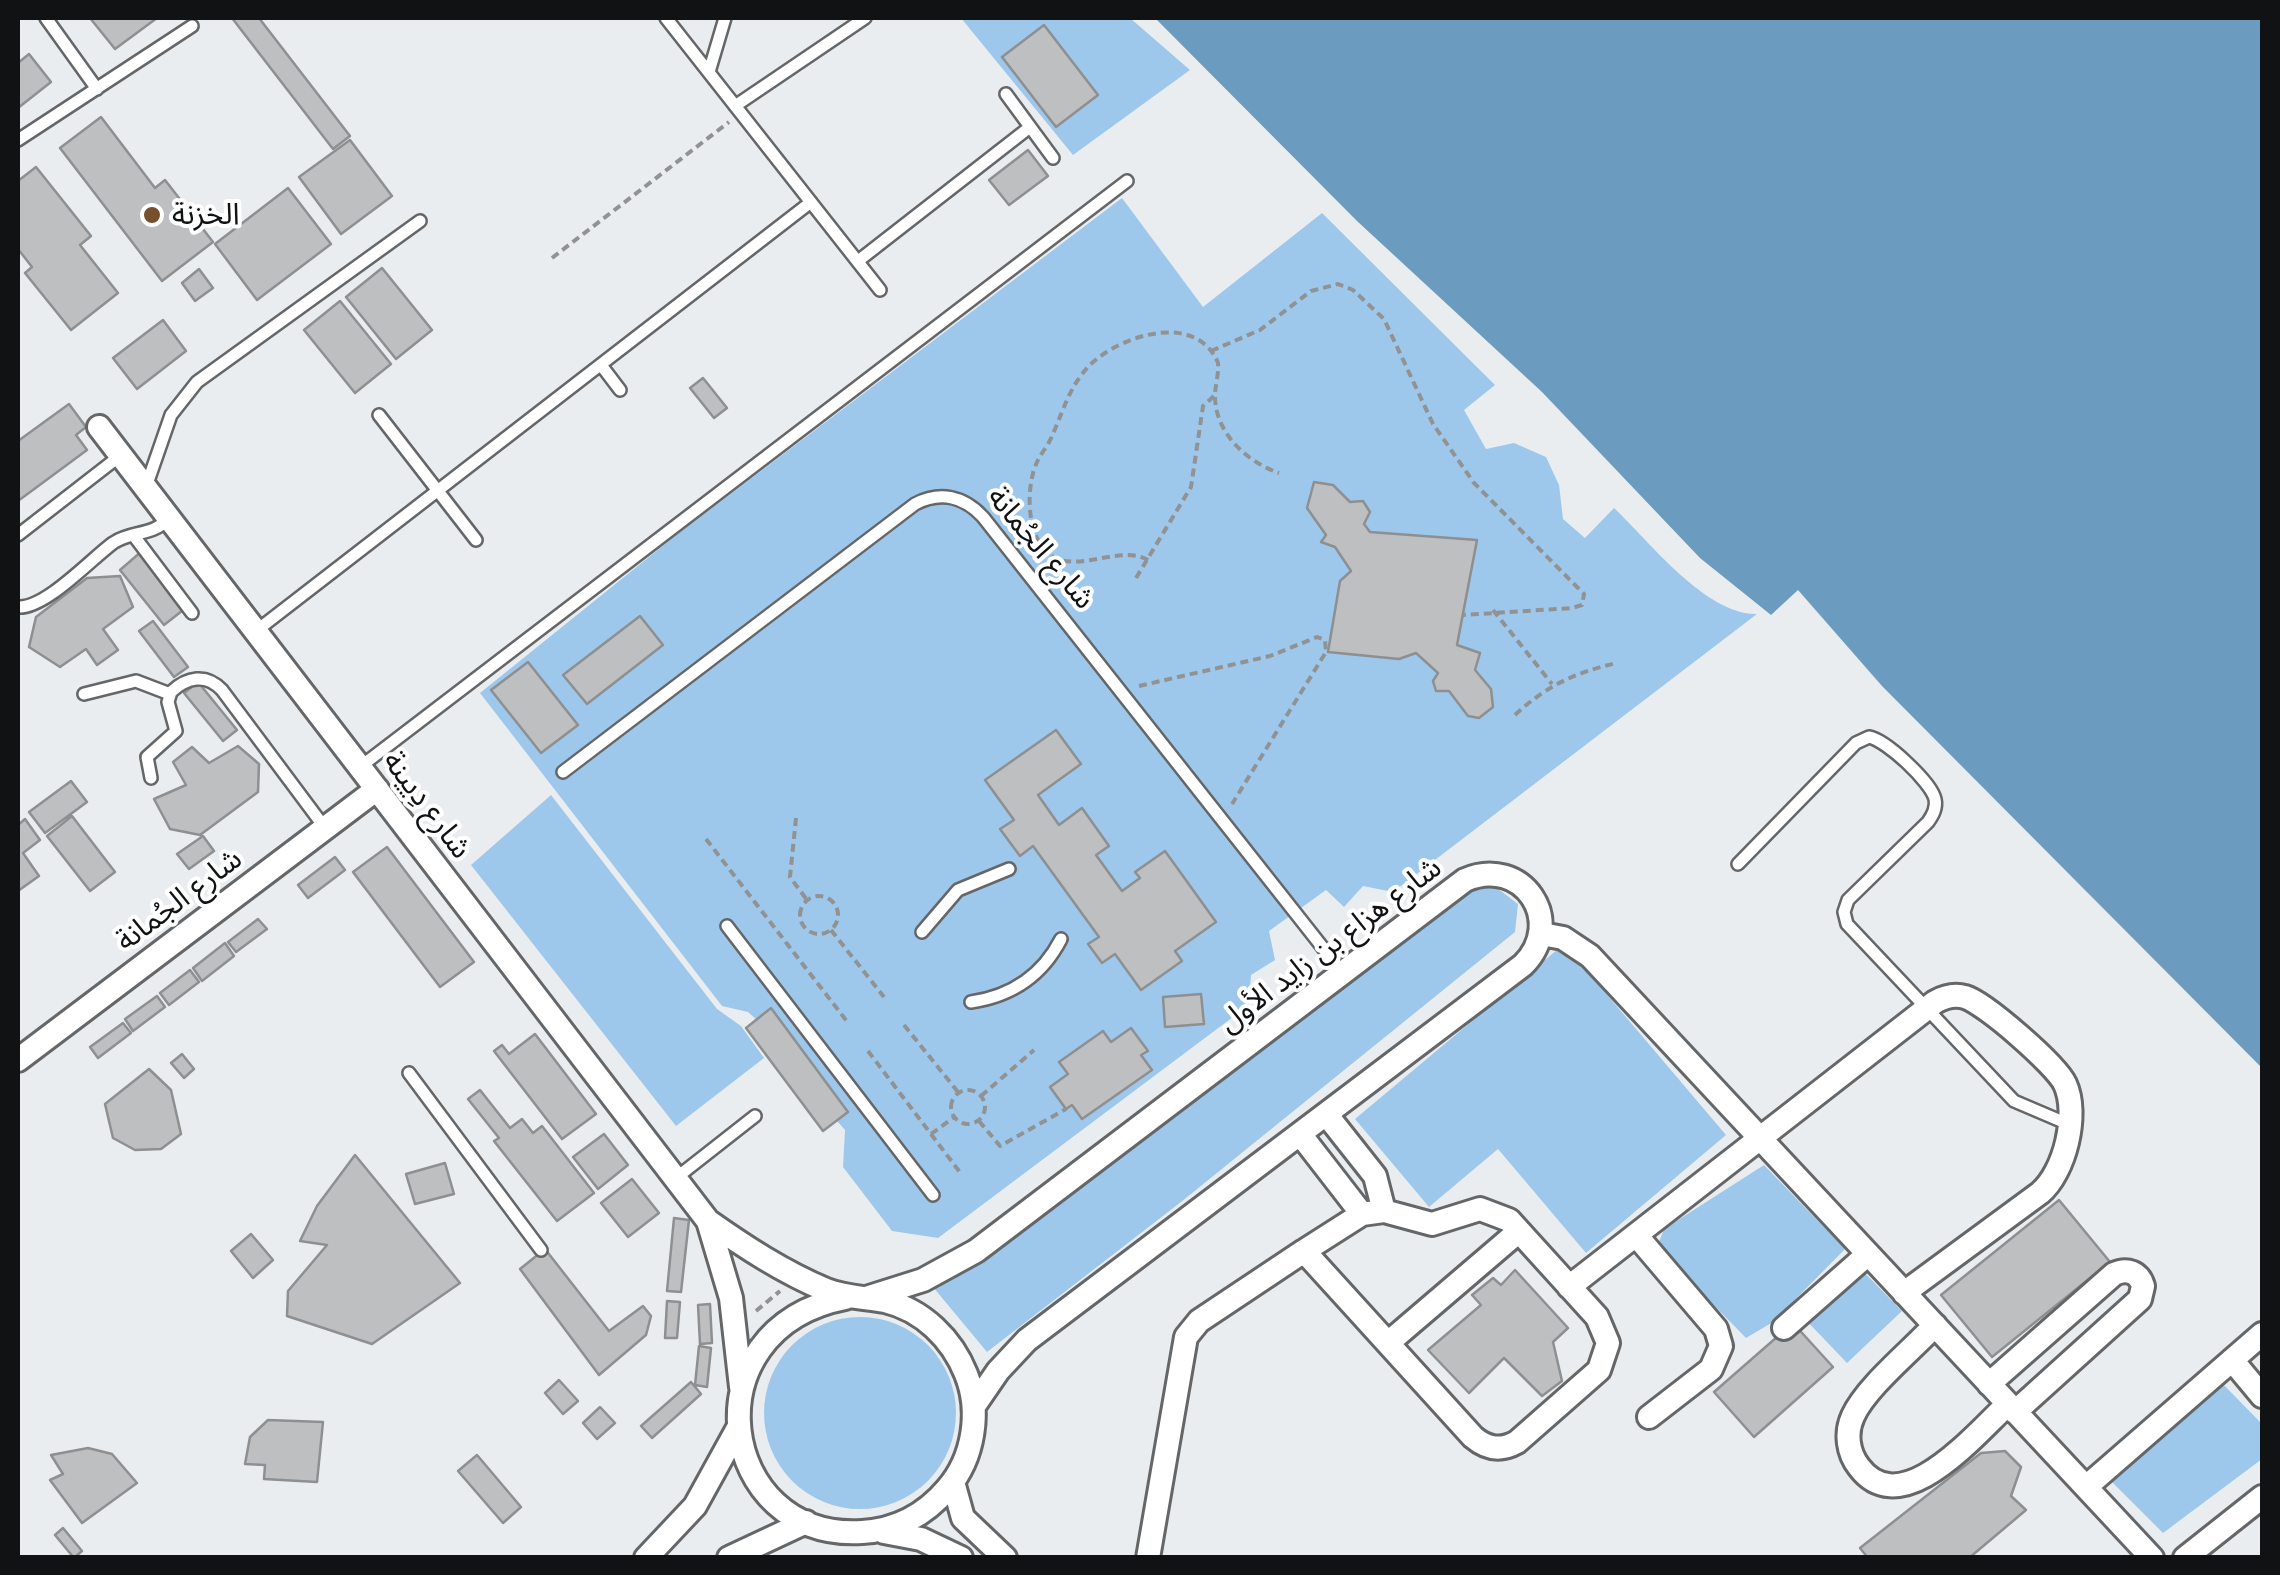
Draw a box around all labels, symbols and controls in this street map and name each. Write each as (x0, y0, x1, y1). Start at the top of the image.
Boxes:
place label: الخزنة (172, 197, 240, 233)
marker: الخزنة (141, 204, 163, 226)
street label: شارع الجُمانة (979, 480, 1103, 616)
street label: شارع دِيينة (375, 744, 479, 866)
street label: شارع الجُمانة (109, 841, 249, 959)
street label: شارع هزاع بن زايد الأول (1212, 850, 1448, 1040)

